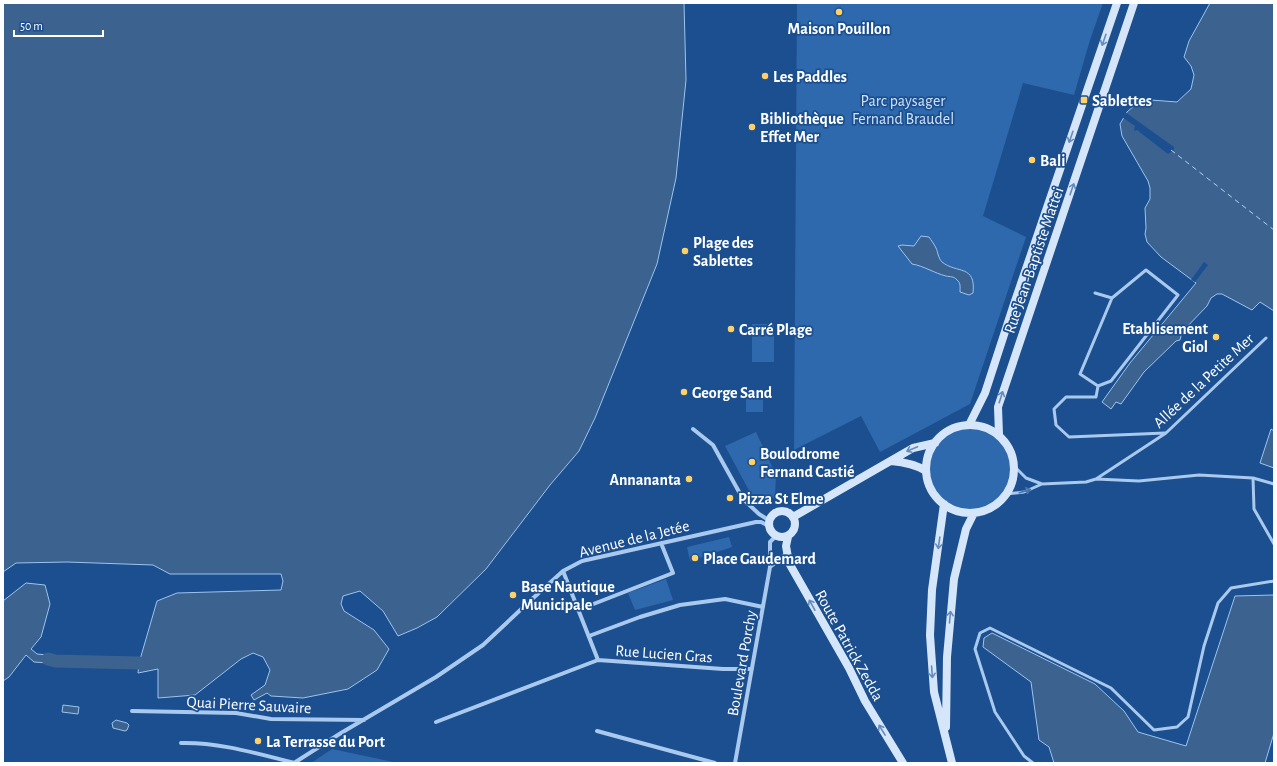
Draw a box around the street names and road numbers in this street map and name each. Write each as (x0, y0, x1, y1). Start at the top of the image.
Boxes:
street label: Rue Jean-Baptiste Mattei (1001, 185, 1067, 336)
street label: Allée de la Petite Mer (1150, 330, 1257, 431)
street label: Avenue de la Jetée (577, 518, 691, 560)
street label: Route Patrick Zedda (812, 587, 886, 704)
street label: Boulevard Porchy (725, 609, 760, 717)
street label: Rue Lucien Gras (615, 643, 713, 665)
street label: Quai Pierre Sauvaire (186, 694, 312, 717)

